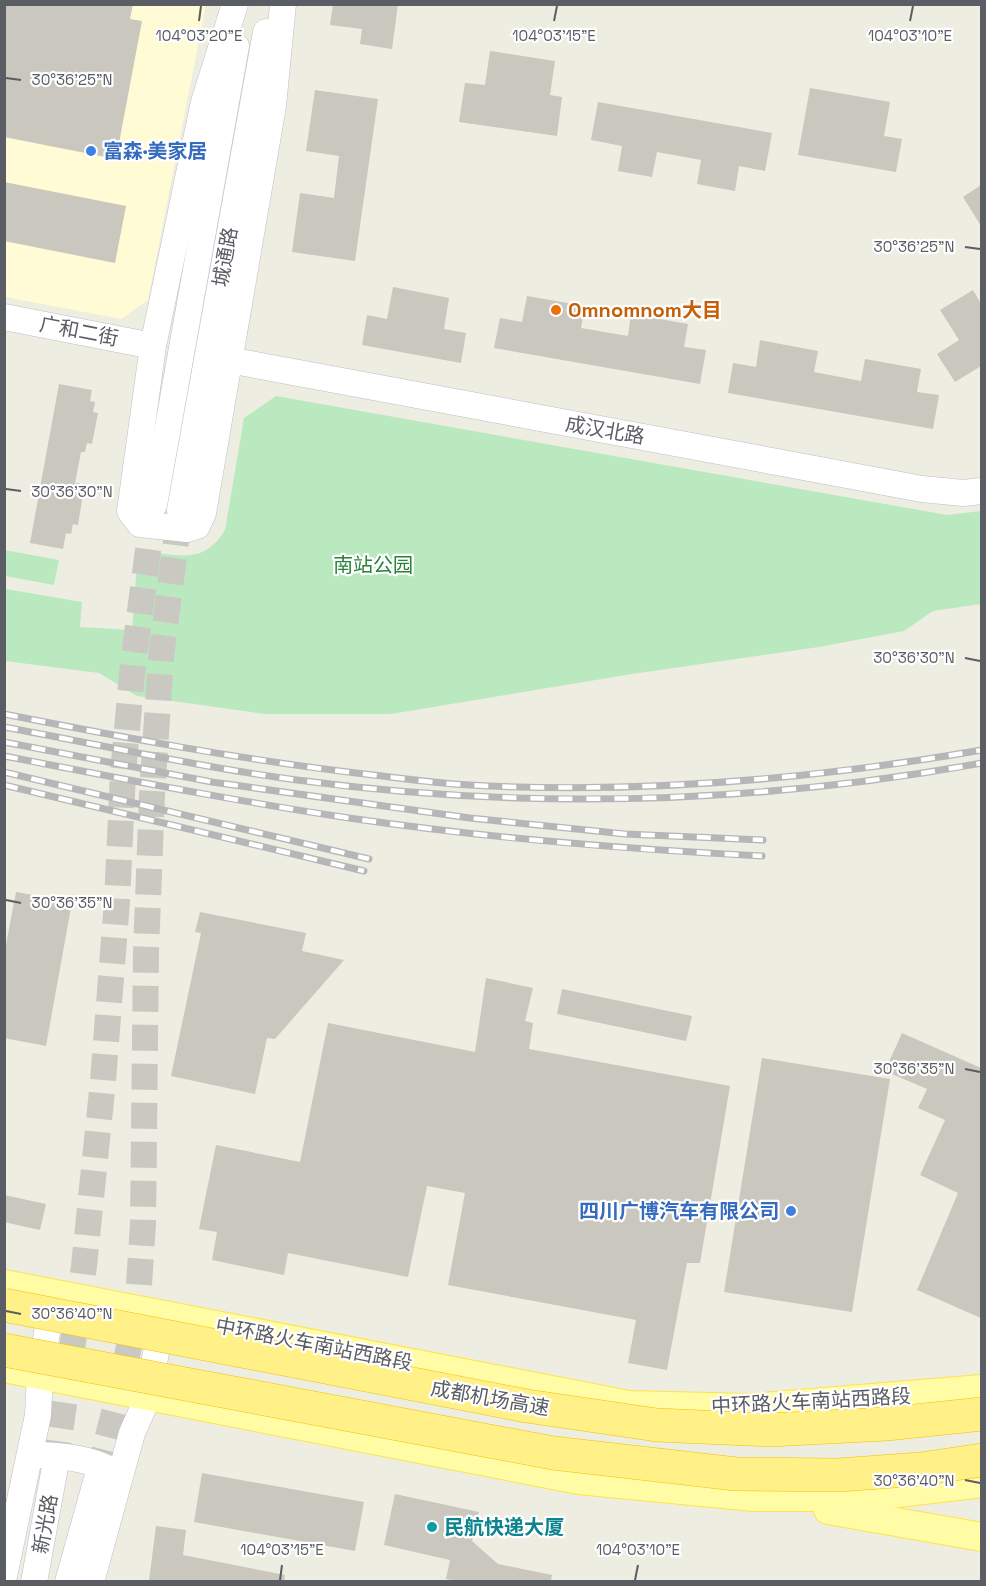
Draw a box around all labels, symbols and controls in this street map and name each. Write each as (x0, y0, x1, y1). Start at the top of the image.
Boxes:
text: 104°03'20"E (156, 26, 242, 45)
text: 104°03'15"E (512, 26, 596, 45)
text: 104°03'10"E (868, 26, 952, 45)
text: 30°36'25"N (32, 70, 112, 89)
place label: 富森·美家居 (103, 138, 207, 164)
marker: 富森·美家居 (84, 144, 98, 158)
street label: 城通路 (207, 225, 243, 289)
text: 30°36'25"N (874, 237, 954, 256)
place label: Omnomnom大目 (568, 297, 722, 323)
marker: Omnomnom大目 (549, 303, 563, 317)
street label: 广和二街 (37, 311, 121, 351)
street label: 成汉北路 (563, 410, 647, 450)
text: 30°36'30"N (31, 482, 113, 501)
park label: 南站公园 (333, 552, 413, 578)
text: 30°36'30"N (873, 648, 955, 667)
text: 30°36'35"N (32, 893, 112, 912)
text: 30°36'35"N (874, 1059, 954, 1078)
place label: 四川广博汽车有限公司 (579, 1198, 779, 1224)
marker: 四川广博汽车有限公司 (784, 1204, 798, 1218)
text: 30°36'40"N (31, 1304, 113, 1323)
street label: 中环路火车南站西路段 (213, 1312, 415, 1376)
street label: 成都机场高速 (429, 1375, 551, 1421)
street label: 中环路火车南站西路段 (710, 1383, 912, 1419)
text: 30°36'40"N (873, 1471, 955, 1490)
street label: 新光路 (27, 1492, 63, 1556)
place label: 民航快递大厦 (444, 1514, 564, 1540)
marker: 民航快递大厦 (425, 1520, 439, 1534)
text: 104°03'15"E (240, 1540, 324, 1559)
text: 104°03'10"E (596, 1540, 680, 1559)

